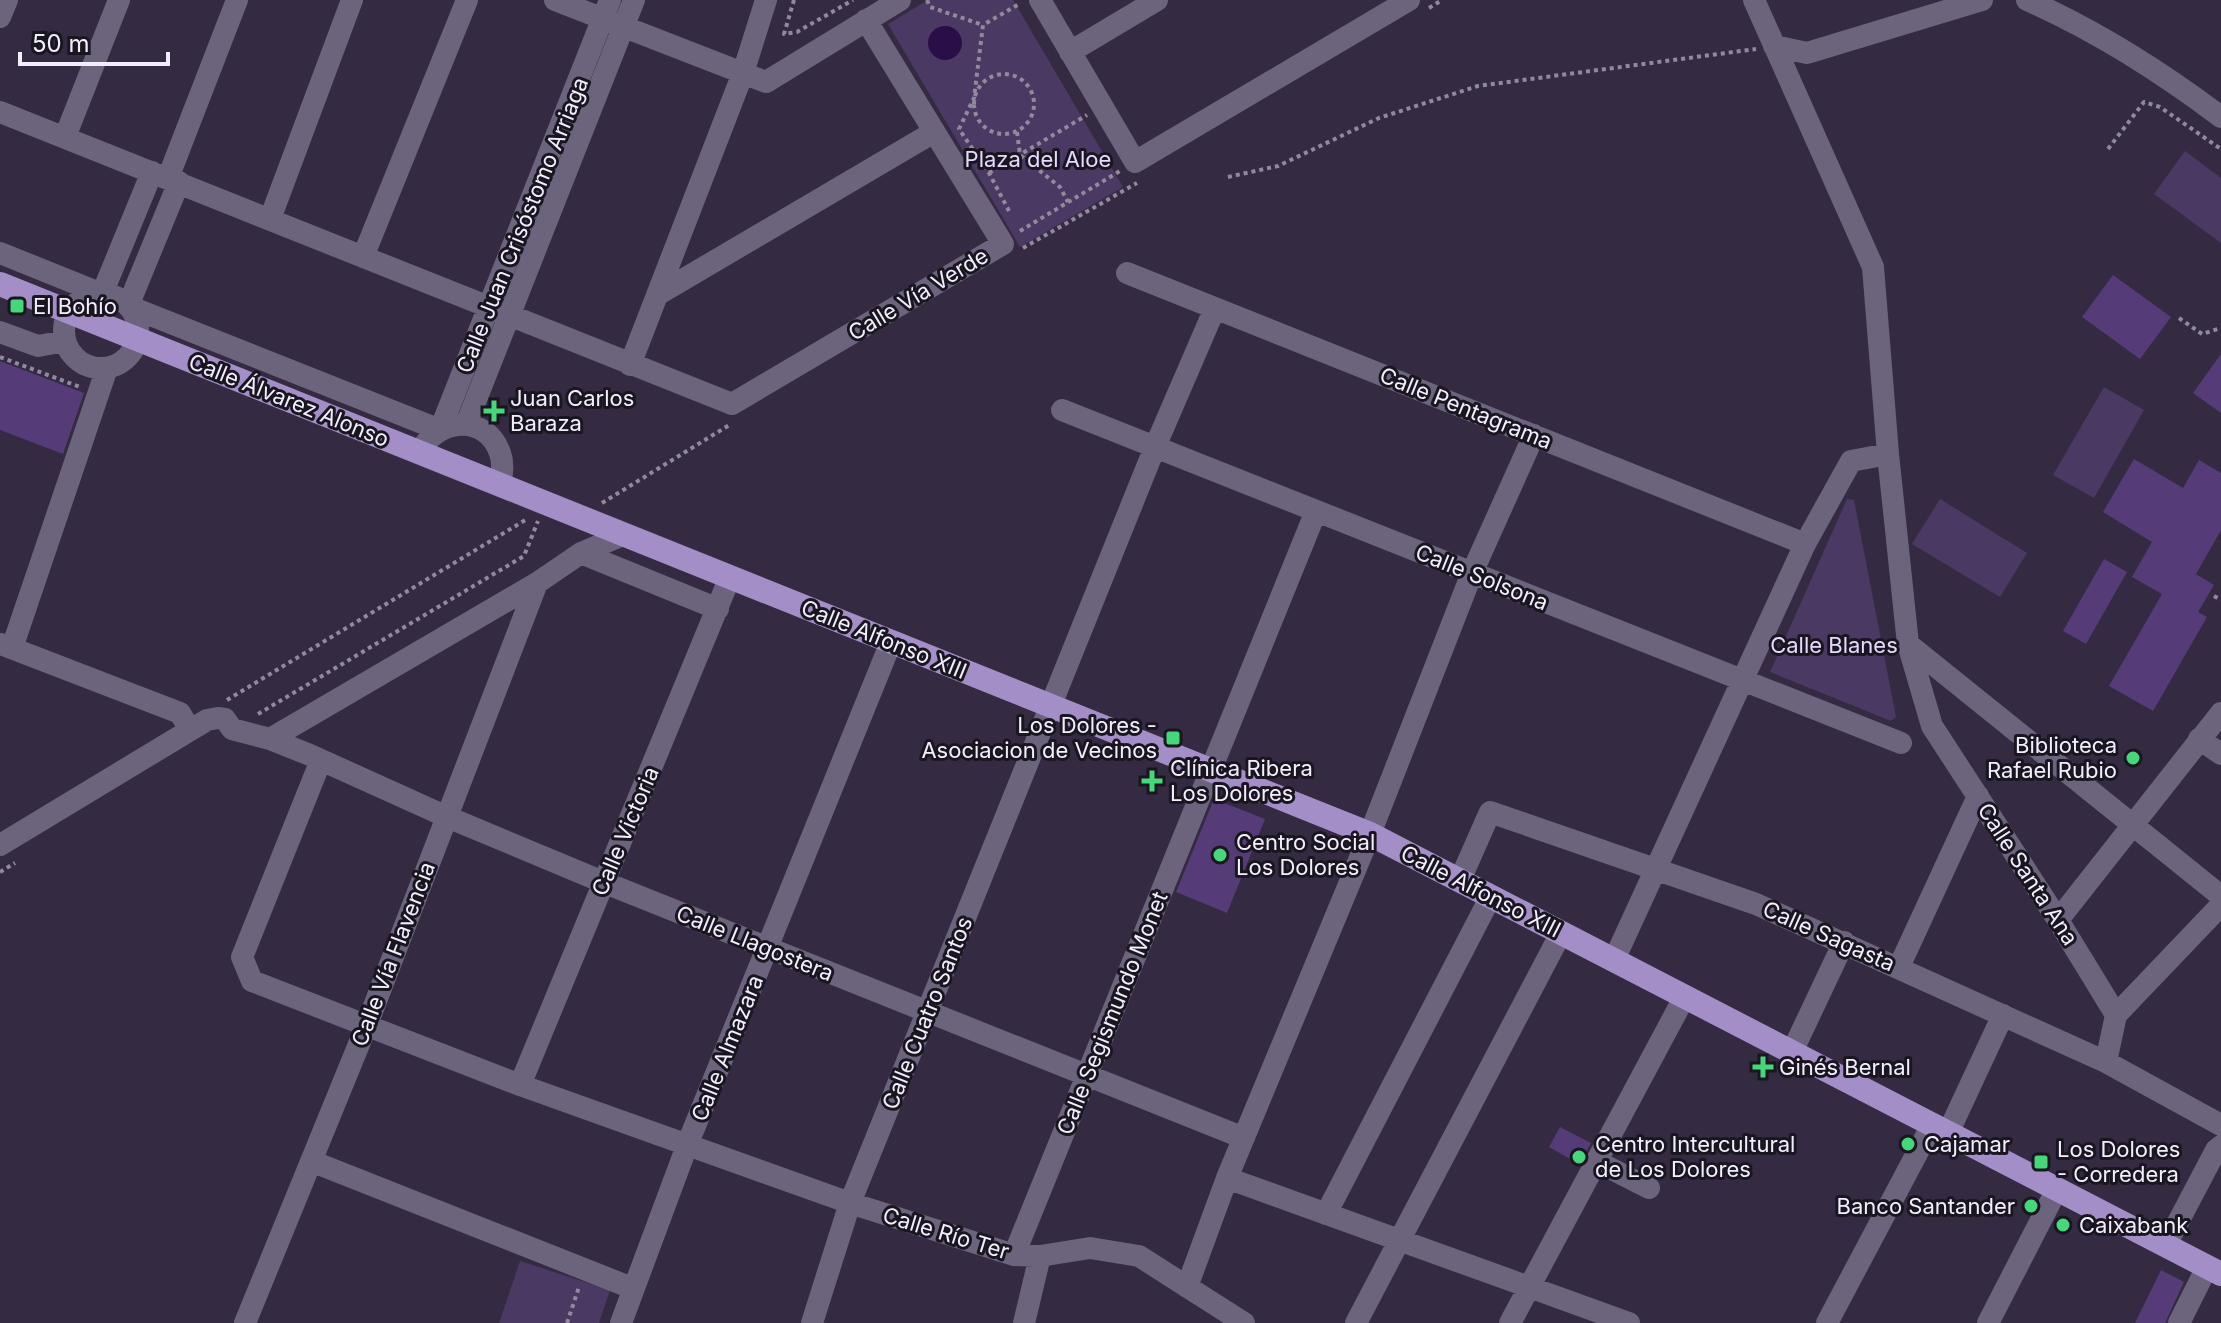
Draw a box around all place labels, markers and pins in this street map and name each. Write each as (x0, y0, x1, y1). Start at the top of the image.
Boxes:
place label: El Bohío (33, 293, 117, 319)
marker: El Bohío (8, 297, 26, 315)
place label: Juan Carlos Baraza (510, 385, 634, 436)
marker: Juan Carlos Baraza (485, 402, 503, 420)
place label: Los Dolores - Asociacion de Vecinos (921, 712, 1157, 763)
marker: Los Dolores - Asociacion de Vecinos (1164, 729, 1182, 747)
place label: Biblioteca Rafael Rubio (1987, 732, 2117, 783)
marker: Biblioteca Rafael Rubio (2124, 749, 2142, 767)
place label: Clínica Ribera Los Dolores (1170, 755, 1313, 806)
marker: Clínica Ribera Los Dolores (1141, 770, 1163, 792)
place label: Centro Social Los Dolores (1236, 829, 1375, 880)
marker: Centro Social Los Dolores (1211, 846, 1229, 864)
place label: Ginés Bernal (1779, 1054, 1911, 1080)
marker: Ginés Bernal (1754, 1058, 1772, 1076)
place label: Centro Intercultural de Los Dolores (1595, 1131, 1795, 1182)
place label: Cajamar (1924, 1131, 2010, 1157)
marker: Cajamar (1899, 1135, 1917, 1153)
place label: Los Dolores - Corredera (2057, 1136, 2180, 1187)
marker: Centro Intercultural de Los Dolores (1570, 1148, 1588, 1166)
marker: Los Dolores - Corredera (2032, 1153, 2050, 1171)
place label: Banco Santander (1837, 1193, 2015, 1219)
marker: Banco Santander (2022, 1197, 2040, 1215)
place label: Caixabank (2079, 1212, 2188, 1238)
marker: Caixabank (2054, 1216, 2072, 1234)

